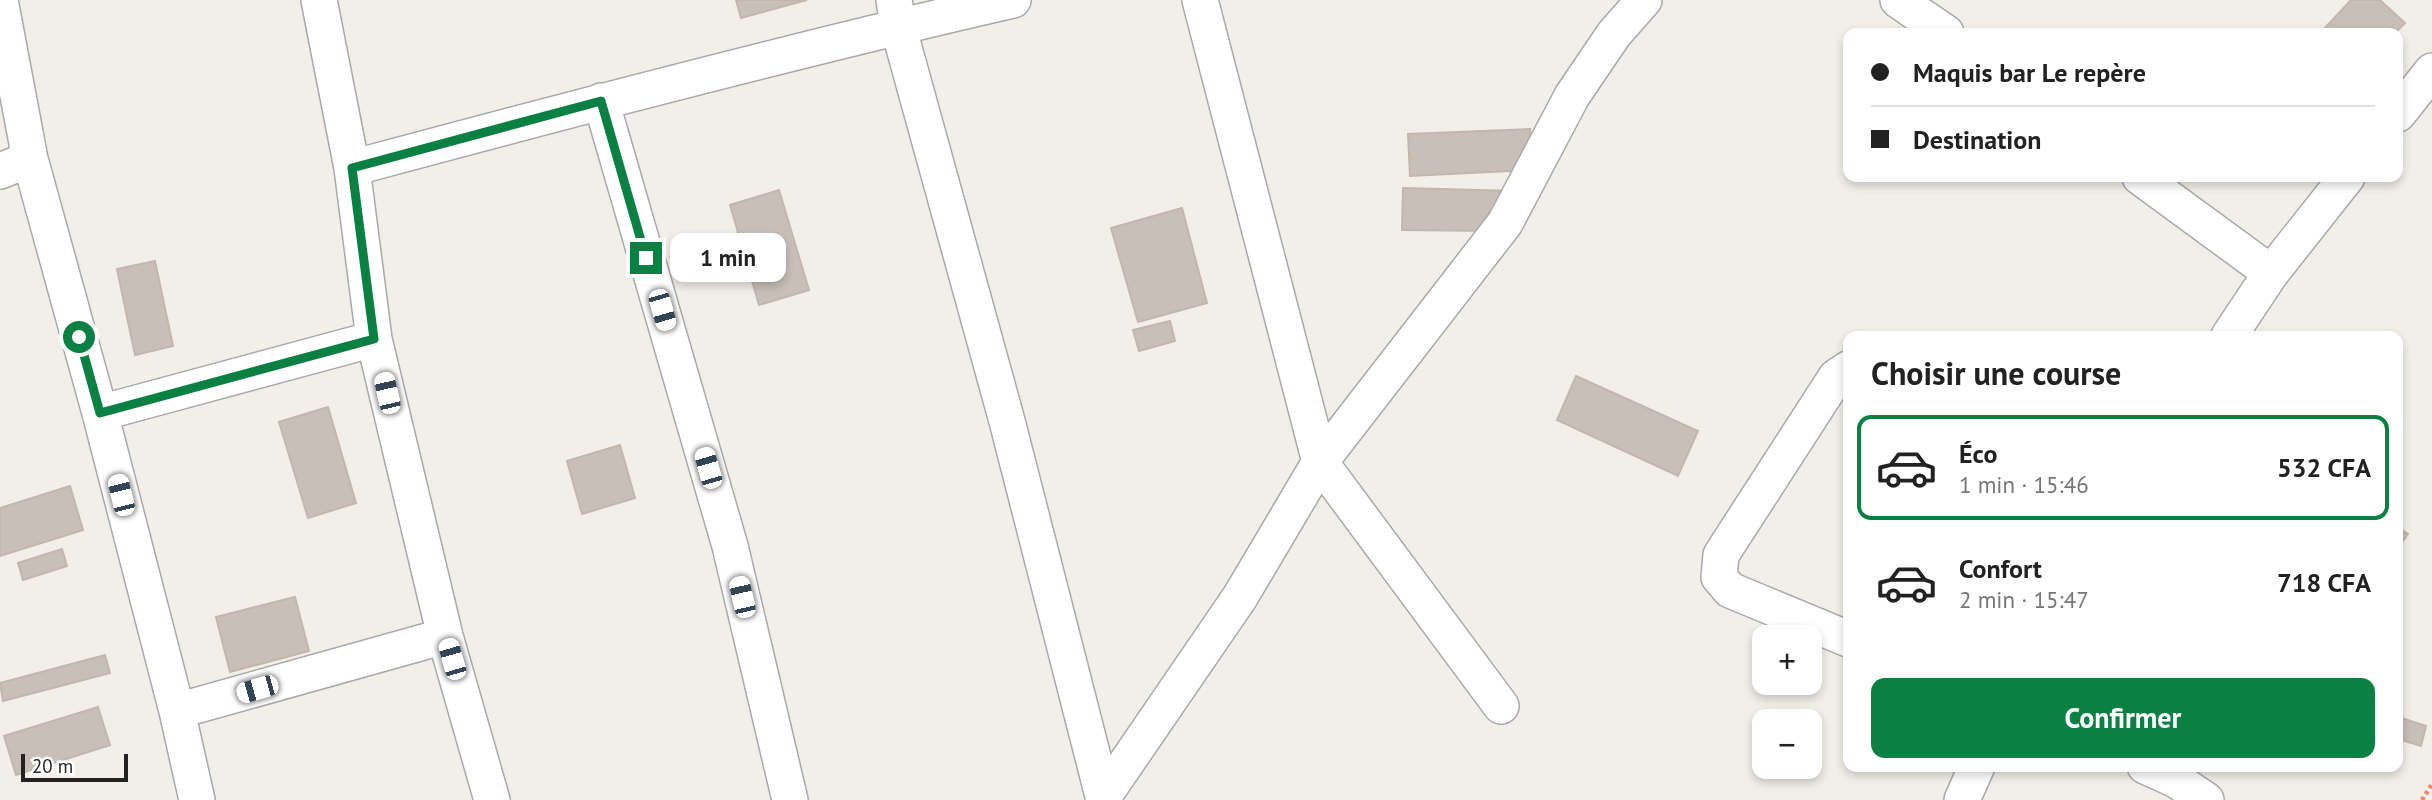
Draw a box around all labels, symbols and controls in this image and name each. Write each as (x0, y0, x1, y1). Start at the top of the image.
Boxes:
text: Maquis bar Le repère (1913, 56, 2146, 89)
text: Destination (1913, 123, 2041, 156)
callout: 1 min (670, 233, 786, 282)
route end (630, 242, 662, 274)
text: 1 min (700, 243, 756, 272)
car (647, 287, 678, 333)
route start (63, 321, 95, 353)
text: Choisir une course (1871, 352, 2121, 394)
car (373, 370, 402, 416)
icon: car (1875, 436, 1938, 499)
text: Éco (1959, 437, 1997, 470)
car (693, 445, 724, 491)
text: 532 CFA (2277, 451, 2371, 484)
text: 1 min · 15:46 (1959, 470, 2089, 499)
car (106, 472, 137, 518)
icon: car (1875, 551, 1938, 614)
text: Confort (1959, 552, 2042, 585)
text: 718 CFA (2277, 566, 2371, 599)
car (728, 574, 757, 620)
text: 2 min · 15:47 (1959, 585, 2089, 614)
map controls (1752, 625, 1822, 779)
button: + (1752, 625, 1822, 695)
car (437, 636, 468, 682)
car (234, 673, 281, 705)
button: Confirmer (1871, 678, 2375, 758)
button: − (1752, 709, 1822, 779)
scale bar (21, 751, 128, 783)
text: 20 m (32, 754, 73, 778)

